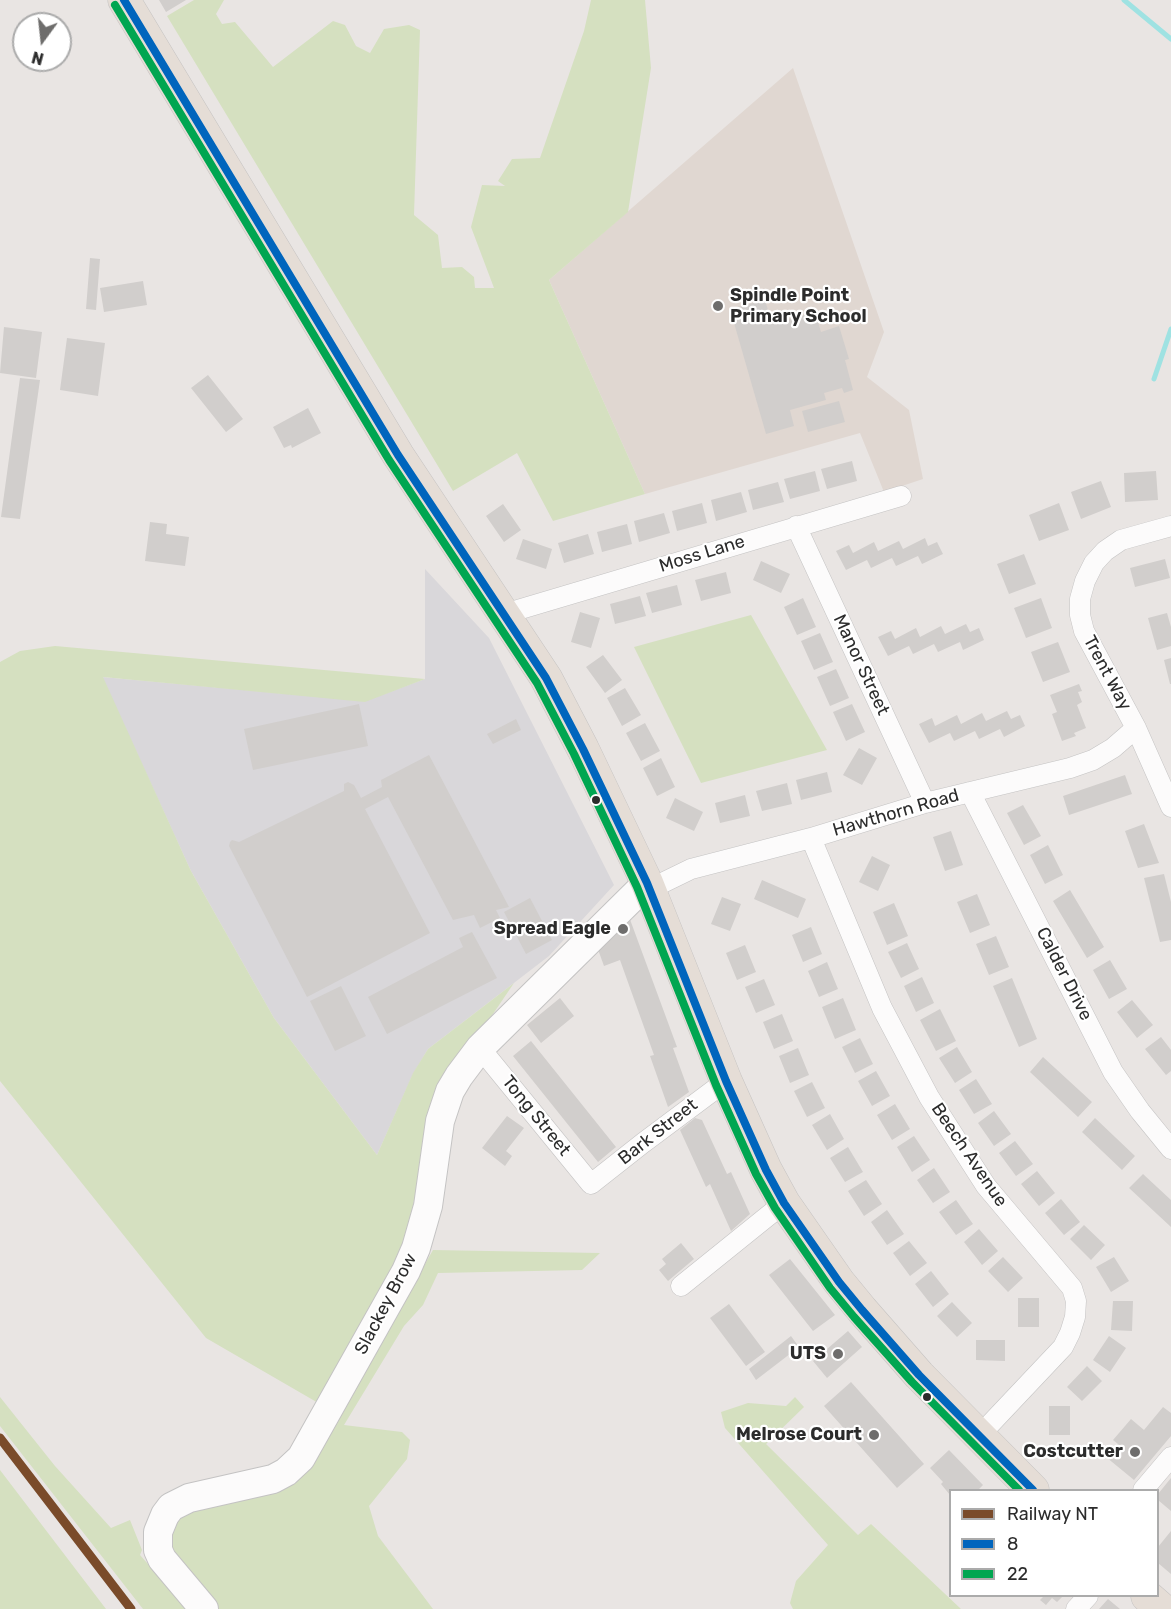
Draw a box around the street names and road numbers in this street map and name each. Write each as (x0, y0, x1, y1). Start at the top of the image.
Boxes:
street label: Moss Lane (657, 531, 747, 577)
street label: Manor Street (828, 611, 894, 719)
street label: Trent Way (1078, 632, 1136, 714)
street label: Hawthorn Road (830, 785, 962, 841)
street label: Calder Drive (1031, 924, 1097, 1024)
street label: Tong Street (497, 1071, 575, 1161)
street label: Bark Street (614, 1094, 702, 1170)
street label: Beech Avenue (926, 1099, 1012, 1211)
street label: Slackey Brow (350, 1250, 422, 1358)

